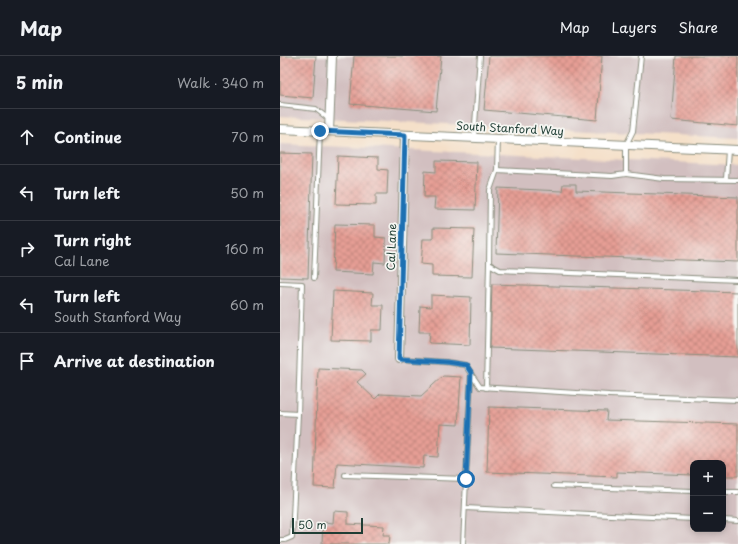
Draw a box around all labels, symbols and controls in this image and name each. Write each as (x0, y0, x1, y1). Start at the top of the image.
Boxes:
text: Map (20, 14, 62, 42)
text: Map (560, 17, 590, 38)
text: Layers (612, 17, 657, 38)
text: Share (679, 17, 718, 38)
text: 5 min (16, 69, 63, 95)
text: Walk · 340 m (177, 73, 264, 92)
street label: South Stanford Way (456, 117, 564, 139)
route end (311, 122, 329, 140)
text: Continue (54, 125, 122, 148)
icon: ahead (16, 126, 38, 148)
text: 70 m (231, 127, 264, 146)
text: Turn left (54, 181, 120, 204)
icon: left (16, 182, 38, 204)
text: 50 m (230, 183, 264, 202)
street label: Cal Lane (382, 223, 400, 271)
text: Turn right (54, 228, 131, 251)
icon: right (16, 238, 38, 260)
text: 160 m (225, 239, 264, 258)
text: Cal Lane (54, 251, 110, 270)
text: Turn left (54, 284, 120, 307)
icon: left (16, 294, 38, 316)
text: 60 m (230, 295, 264, 314)
text: South Stanford Way (54, 307, 181, 326)
text: Arrive at destination (54, 349, 215, 372)
icon: arrive (16, 350, 38, 372)
map controls (690, 460, 726, 532)
button: + (690, 460, 726, 496)
route start (457, 470, 475, 488)
button: − (690, 496, 726, 532)
scale bar (292, 516, 363, 535)
text: 50 m (298, 516, 327, 533)

